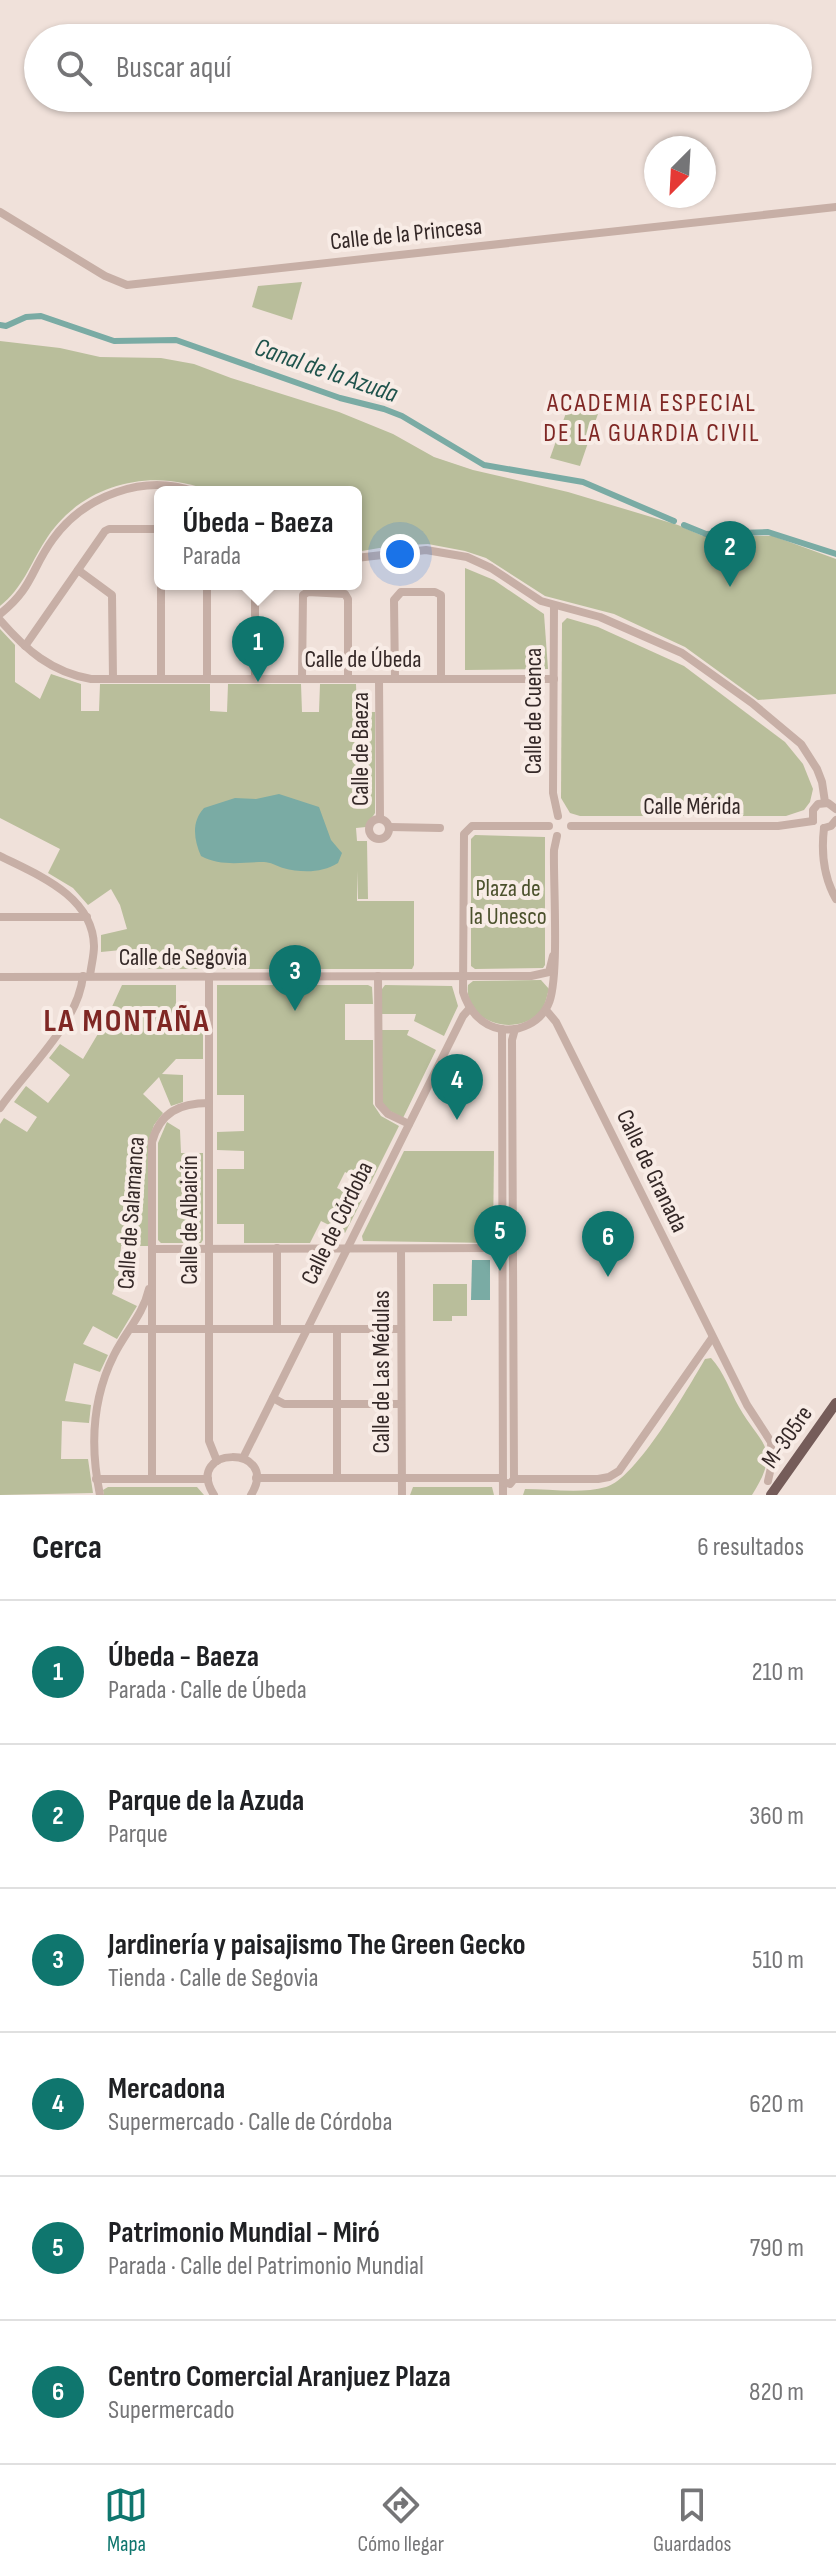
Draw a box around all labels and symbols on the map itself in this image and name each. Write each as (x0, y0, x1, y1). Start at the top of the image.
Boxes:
north arrow (644, 136, 716, 208)
street label: Calle de la Princesa (329, 212, 483, 256)
water label: Canal de la Azuda (250, 332, 402, 410)
district label: ACADEMIA ESPECIAL DE LA GUARDIA CIVIL (543, 388, 761, 449)
pin: 2 (704, 521, 756, 587)
your location (380, 534, 420, 574)
pin: 1 (232, 616, 284, 682)
street label: Calle de Úbeda (304, 645, 422, 674)
street label: Calle de Cuenca (519, 648, 548, 774)
street label: Calle de Baeza (346, 692, 375, 806)
street label: Calle Mérida (643, 792, 741, 821)
park label: Plaza de la Unesco (469, 874, 547, 931)
street label: Calle de Segovia (119, 943, 247, 972)
pin: 3 (269, 945, 321, 1011)
district label: LA MONTAÑA (43, 1002, 211, 1041)
pin: 4 (431, 1054, 483, 1120)
street label: Calle de Granada (610, 1105, 694, 1237)
street label: Calle de Salamanca (111, 1136, 151, 1290)
street label: Calle de Albaicín (175, 1155, 204, 1285)
street label: Calle de Córdoba (295, 1157, 379, 1289)
pin: 5 (474, 1205, 526, 1271)
pin: 6 (582, 1211, 634, 1277)
street label: Calle de Las Médulas (367, 1290, 396, 1454)
street label: M-305re (755, 1400, 819, 1474)

